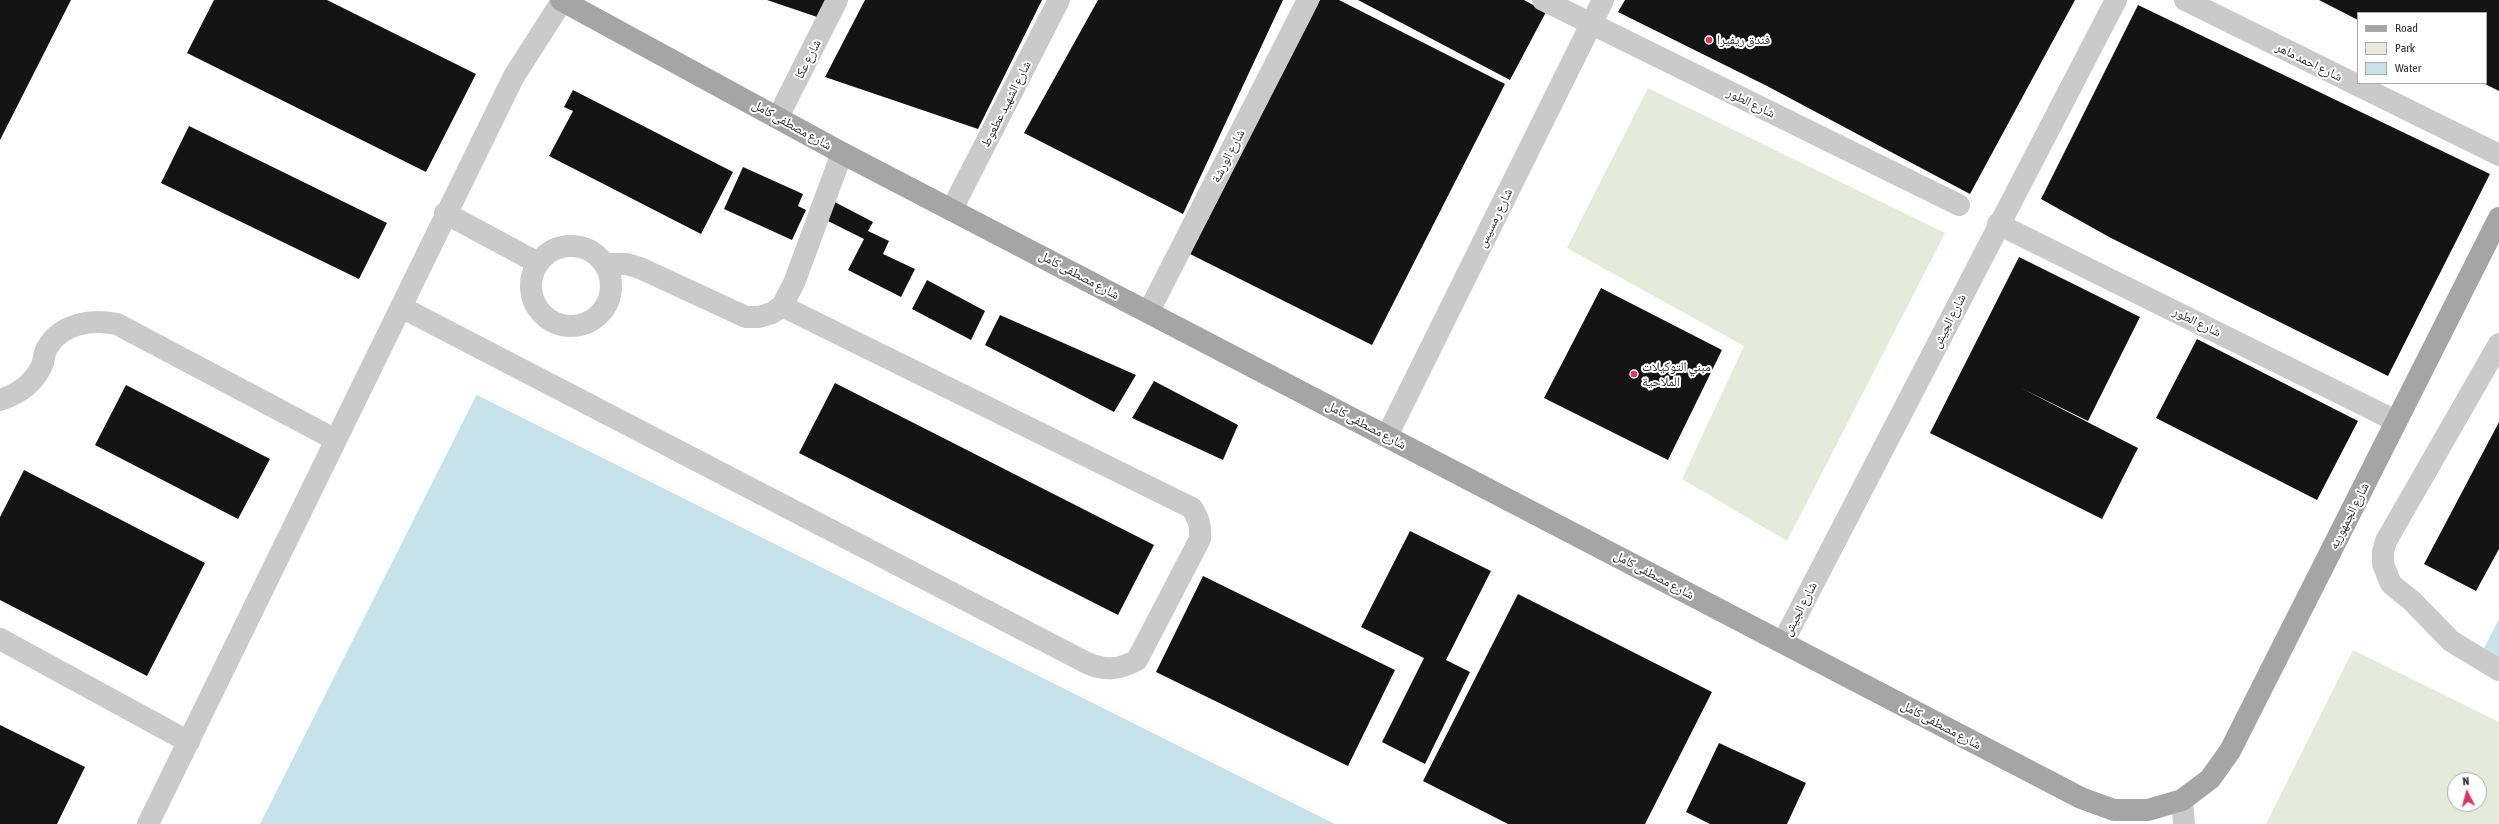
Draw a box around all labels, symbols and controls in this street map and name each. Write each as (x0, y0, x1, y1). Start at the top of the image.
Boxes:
legend (2357, 12, 2487, 84)
text: Road (2395, 21, 2418, 35)
place label: فندق ريفيرا (1717, 32, 1770, 48)
marker: فندق ريفيرا (1704, 35, 1714, 45)
street label: شارع عكا (791, 37, 825, 81)
street label: شارع احمد ماهر (2273, 39, 2345, 85)
text: Park (2395, 41, 2415, 55)
street label: شارع الشهيد عطعوط (978, 58, 1034, 150)
text: Water (2395, 61, 2421, 75)
street label: شارع الطور (1724, 85, 1778, 121)
street label: شارع مصطفى كامل (749, 97, 835, 153)
street label: شارع الورشة (1208, 127, 1248, 185)
street label: شارع رمسيس (1474, 186, 1516, 250)
street label: شارع مصطفى كامل (1036, 247, 1122, 303)
street label: شارع الجيش (1929, 291, 1969, 351)
street label: شارع الطور (2170, 304, 2224, 340)
place label: مبني التوكيلات الملاحية (1642, 359, 1711, 390)
marker: مبني التوكيلات الملاحية (1629, 369, 1639, 379)
street label: شارع مصطفى كامل (1323, 397, 1409, 453)
street label: شارع الجمهوريه (2326, 480, 2372, 552)
street label: شارع مصطفى كامل (1611, 547, 1697, 603)
street label: شارع الجيش (1780, 579, 1820, 639)
street label: شارع مصطفى كامل (1898, 697, 1984, 753)
north arrow (2447, 772, 2487, 812)
text: N (2462, 775, 2470, 787)

